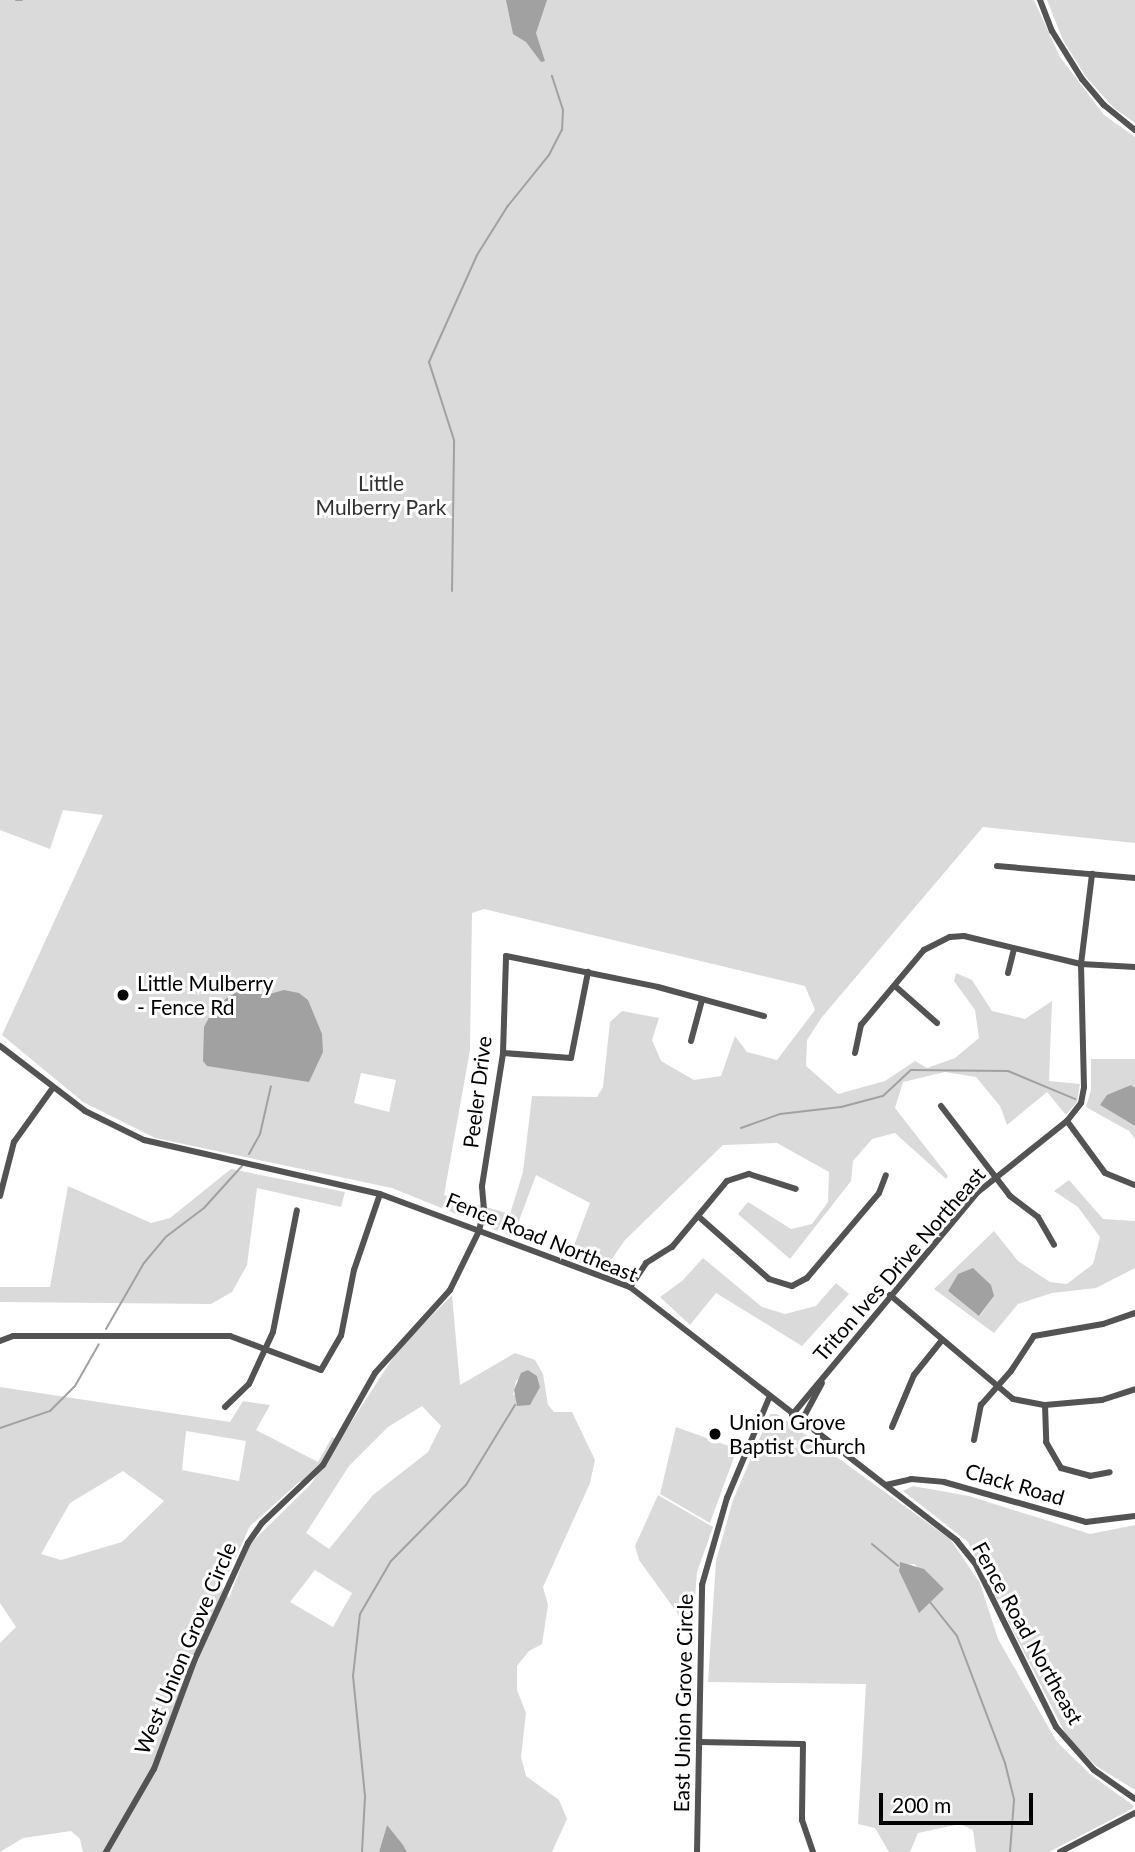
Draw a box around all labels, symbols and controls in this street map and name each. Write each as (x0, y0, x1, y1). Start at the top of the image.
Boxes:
park label: Little Mulberry Park (315, 470, 447, 520)
place label: Little Mulberry - Fence Rd (137, 970, 274, 1020)
marker: Little Mulberry - Fence Rd (115, 987, 131, 1003)
street label: Peeler Drive (458, 1034, 496, 1150)
street label: Triton Ives Drive Northeast (808, 1162, 990, 1366)
street label: Fence Road Northeast (442, 1187, 642, 1287)
place label: Union Grove Baptist Church (729, 1409, 866, 1459)
marker: Union Grove Baptist Church (707, 1426, 723, 1442)
street label: Clack Road (962, 1458, 1068, 1510)
street label: Fence Road Northeast (967, 1537, 1089, 1729)
street label: West Union Grove Circle (129, 1538, 241, 1758)
street label: East Union Grove Circle (668, 1593, 698, 1813)
scale bar (883, 1778, 1037, 1822)
text: 200 m (892, 1792, 951, 1817)

